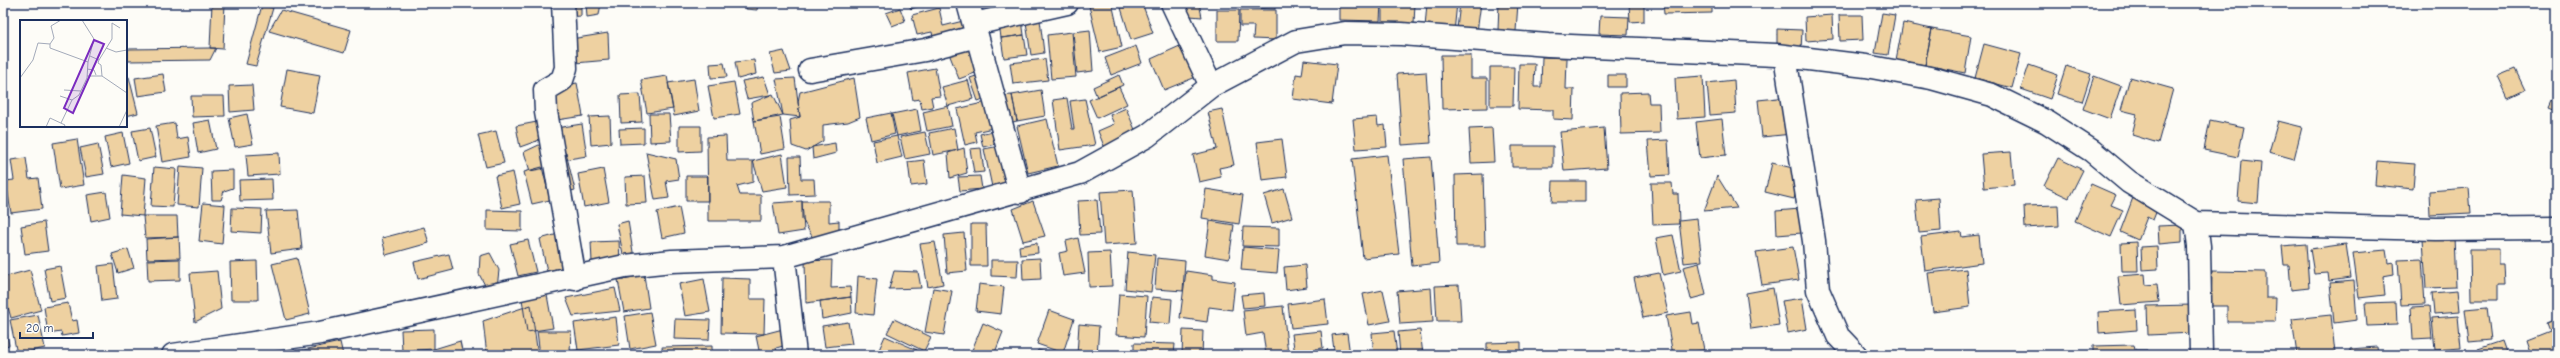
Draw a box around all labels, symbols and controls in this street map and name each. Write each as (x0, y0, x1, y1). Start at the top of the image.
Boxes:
inset map (20, 20, 127, 127)
scale bar (20, 314, 93, 340)
text: 20 m (26, 321, 54, 335)

